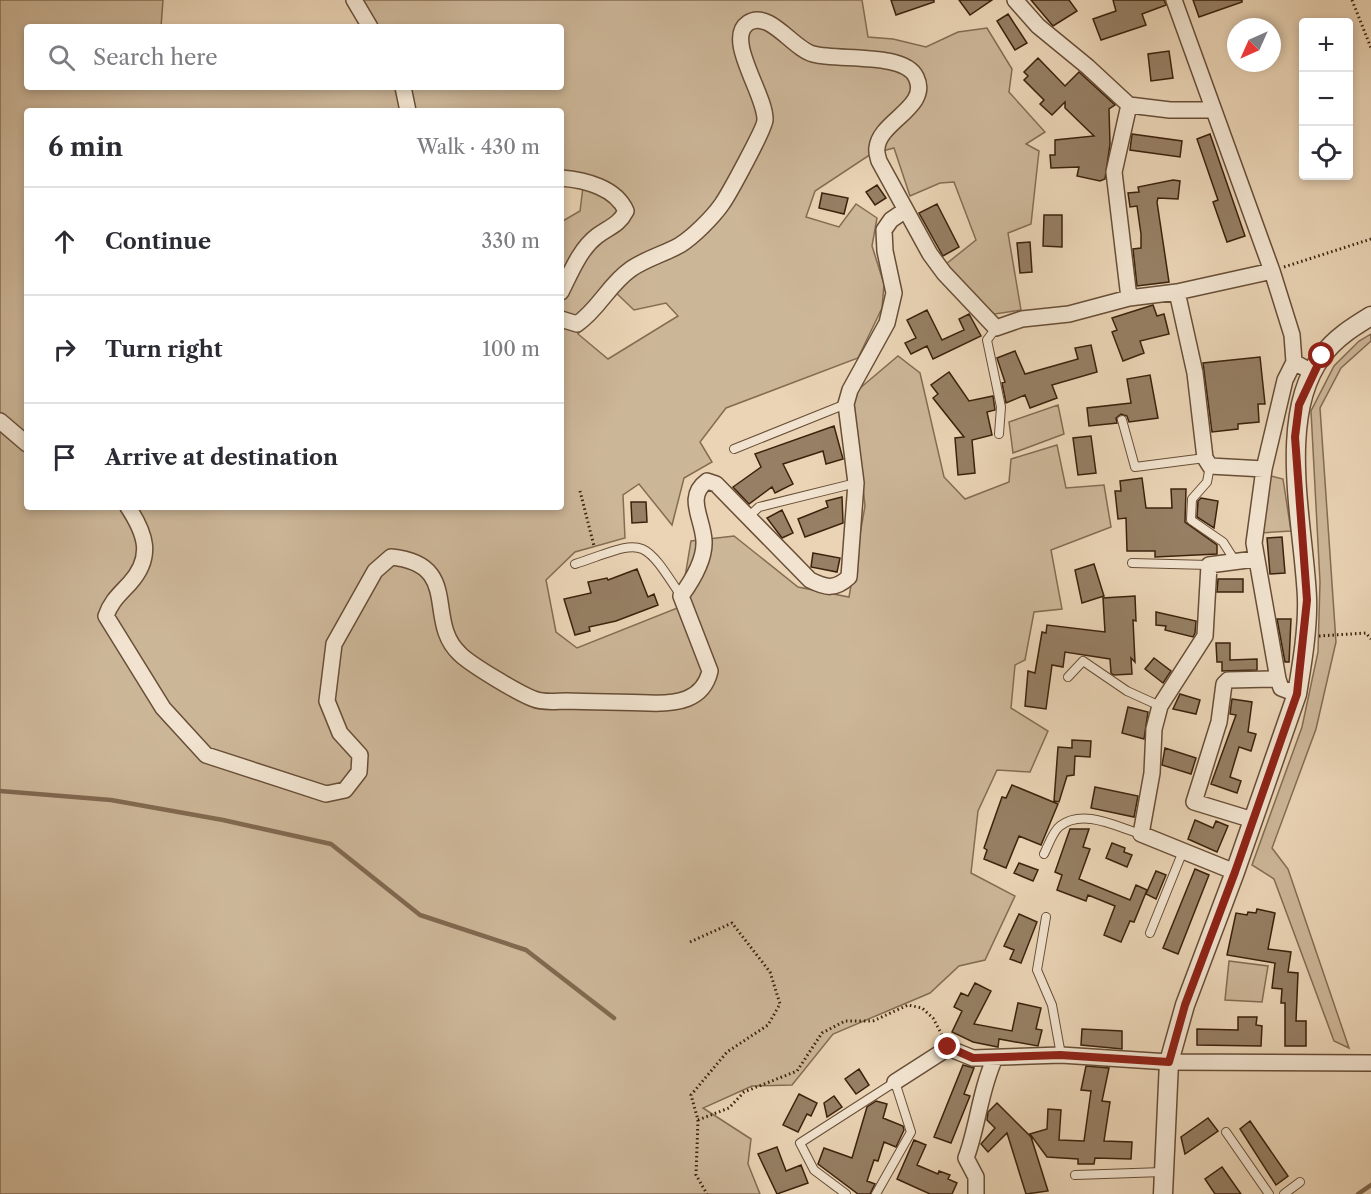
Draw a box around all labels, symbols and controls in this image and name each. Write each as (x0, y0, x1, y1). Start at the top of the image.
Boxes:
north arrow (1227, 18, 1281, 72)
map controls (1299, 18, 1353, 180)
button: + (1299, 18, 1353, 72)
search box (24, 24, 564, 90)
icon: search (45, 41, 78, 74)
text: Search here (93, 44, 218, 71)
button: − (1299, 72, 1353, 126)
button: locate (1299, 126, 1353, 180)
text: 6 min (48, 131, 123, 163)
text: Walk · 430 m (417, 135, 540, 159)
icon: ahead (48, 225, 81, 258)
text: Continue (105, 228, 211, 255)
text: 330 m (481, 229, 540, 253)
icon: right (48, 333, 81, 366)
text: Turn right (105, 336, 223, 363)
text: 100 m (482, 337, 540, 361)
route start (1308, 342, 1334, 368)
icon: arrive (48, 441, 81, 474)
text: Arrive at destination (105, 444, 338, 471)
route end (934, 1033, 960, 1059)

